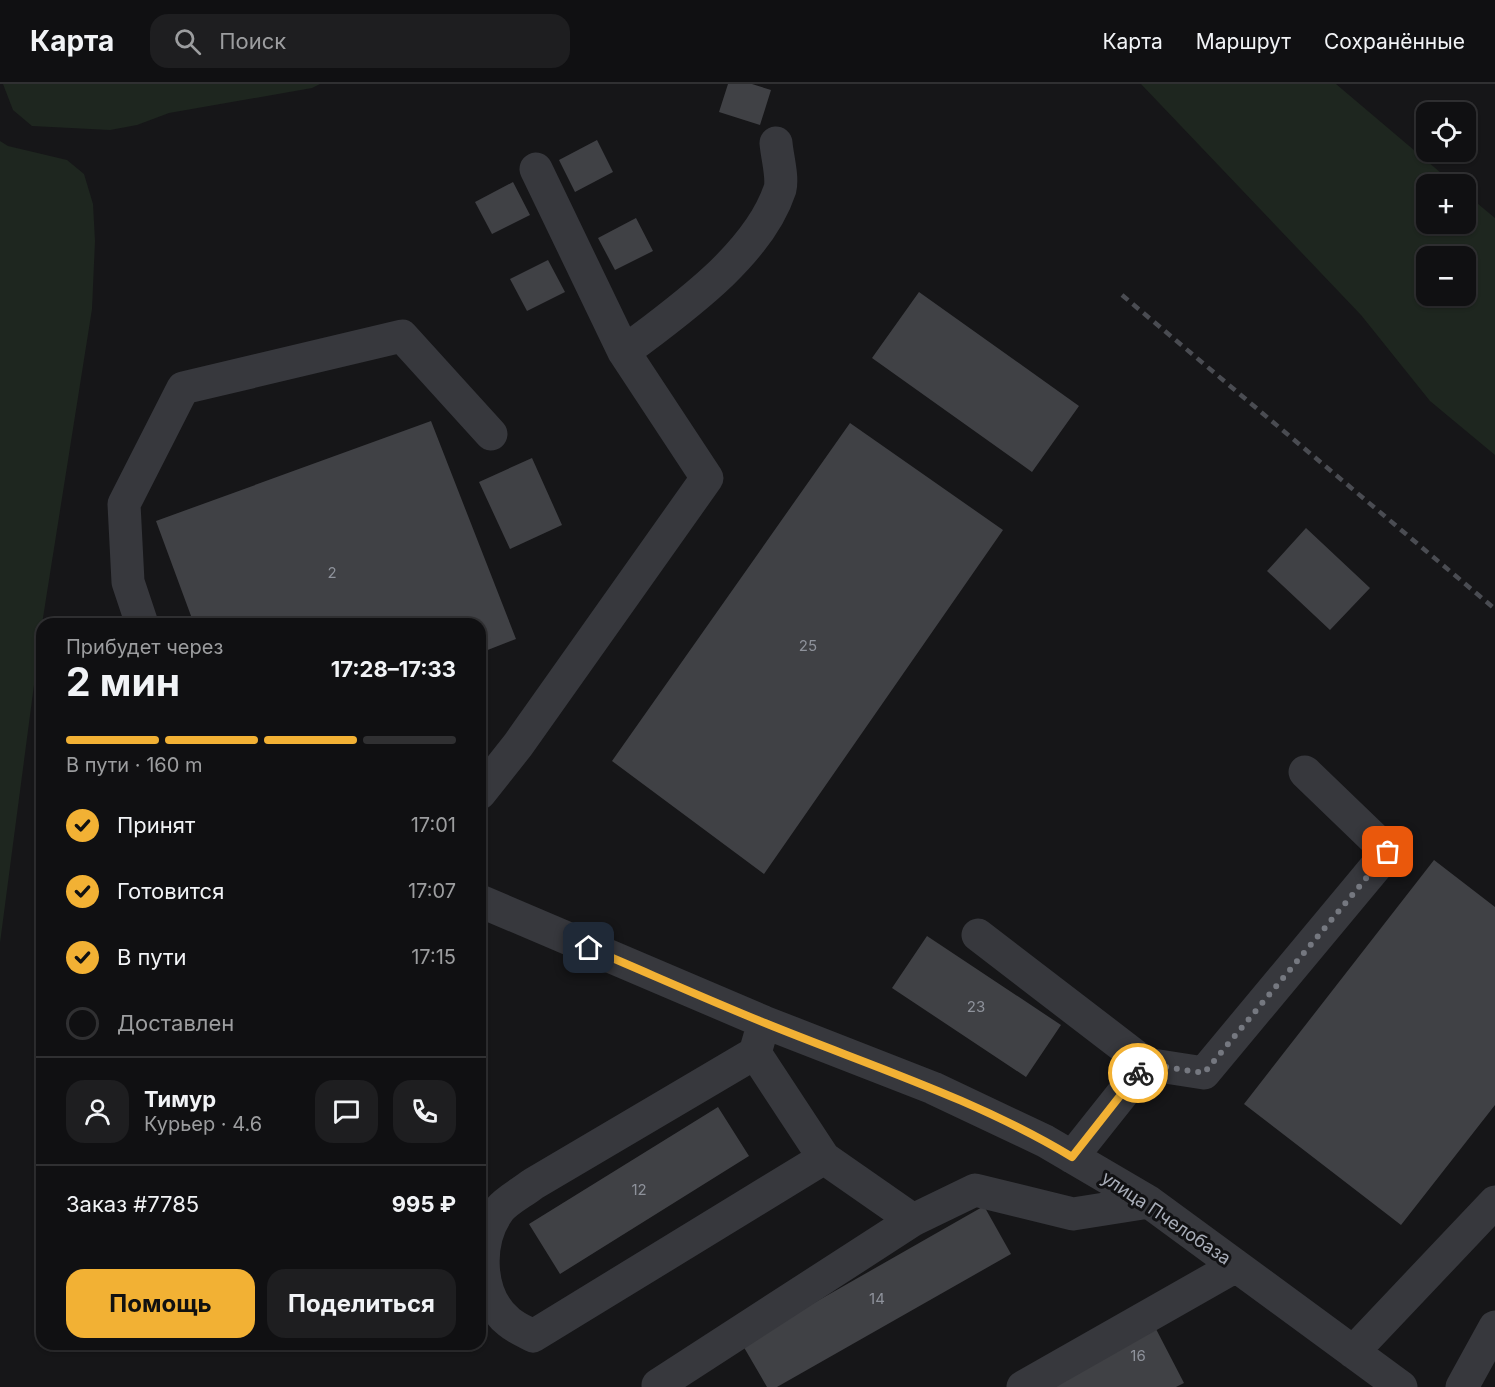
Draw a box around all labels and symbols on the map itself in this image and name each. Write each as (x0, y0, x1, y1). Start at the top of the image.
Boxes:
house number: 2 (327, 563, 337, 582)
house number: 25 (799, 636, 817, 655)
pin (1362, 826, 1413, 877)
pin (563, 922, 614, 973)
house number: 23 (967, 997, 985, 1016)
courier (1108, 1043, 1168, 1103)
street label: улица Пчелобаза (1098, 1167, 1235, 1269)
house number: 12 (631, 1180, 647, 1199)
house number: 14 (869, 1289, 885, 1308)
house number: 16 (1130, 1346, 1146, 1365)

